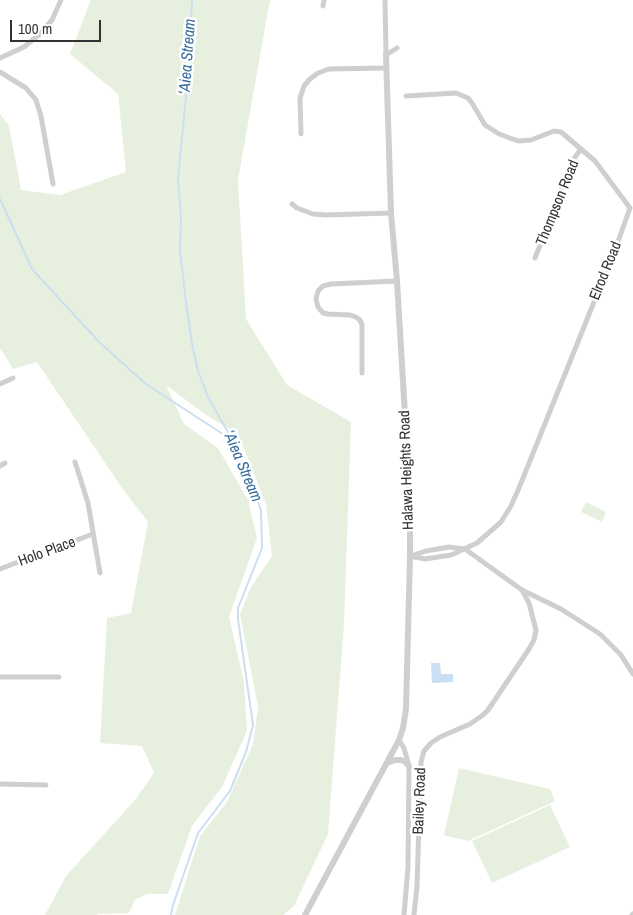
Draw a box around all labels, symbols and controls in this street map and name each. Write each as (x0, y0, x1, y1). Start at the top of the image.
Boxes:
scale bar (12, 10, 104, 42)
text: 100 m (18, 18, 52, 39)
water label: ʻAiea Stream (176, 18, 200, 96)
street label: Thompson Road (533, 157, 583, 249)
street label: Elrod Road (586, 239, 626, 303)
street label: Halawa Heights Road (396, 410, 418, 530)
water label: ʻAiea Stream (218, 427, 266, 505)
street label: Holo Place (16, 533, 78, 571)
street label: Bailey Road (410, 767, 430, 835)

